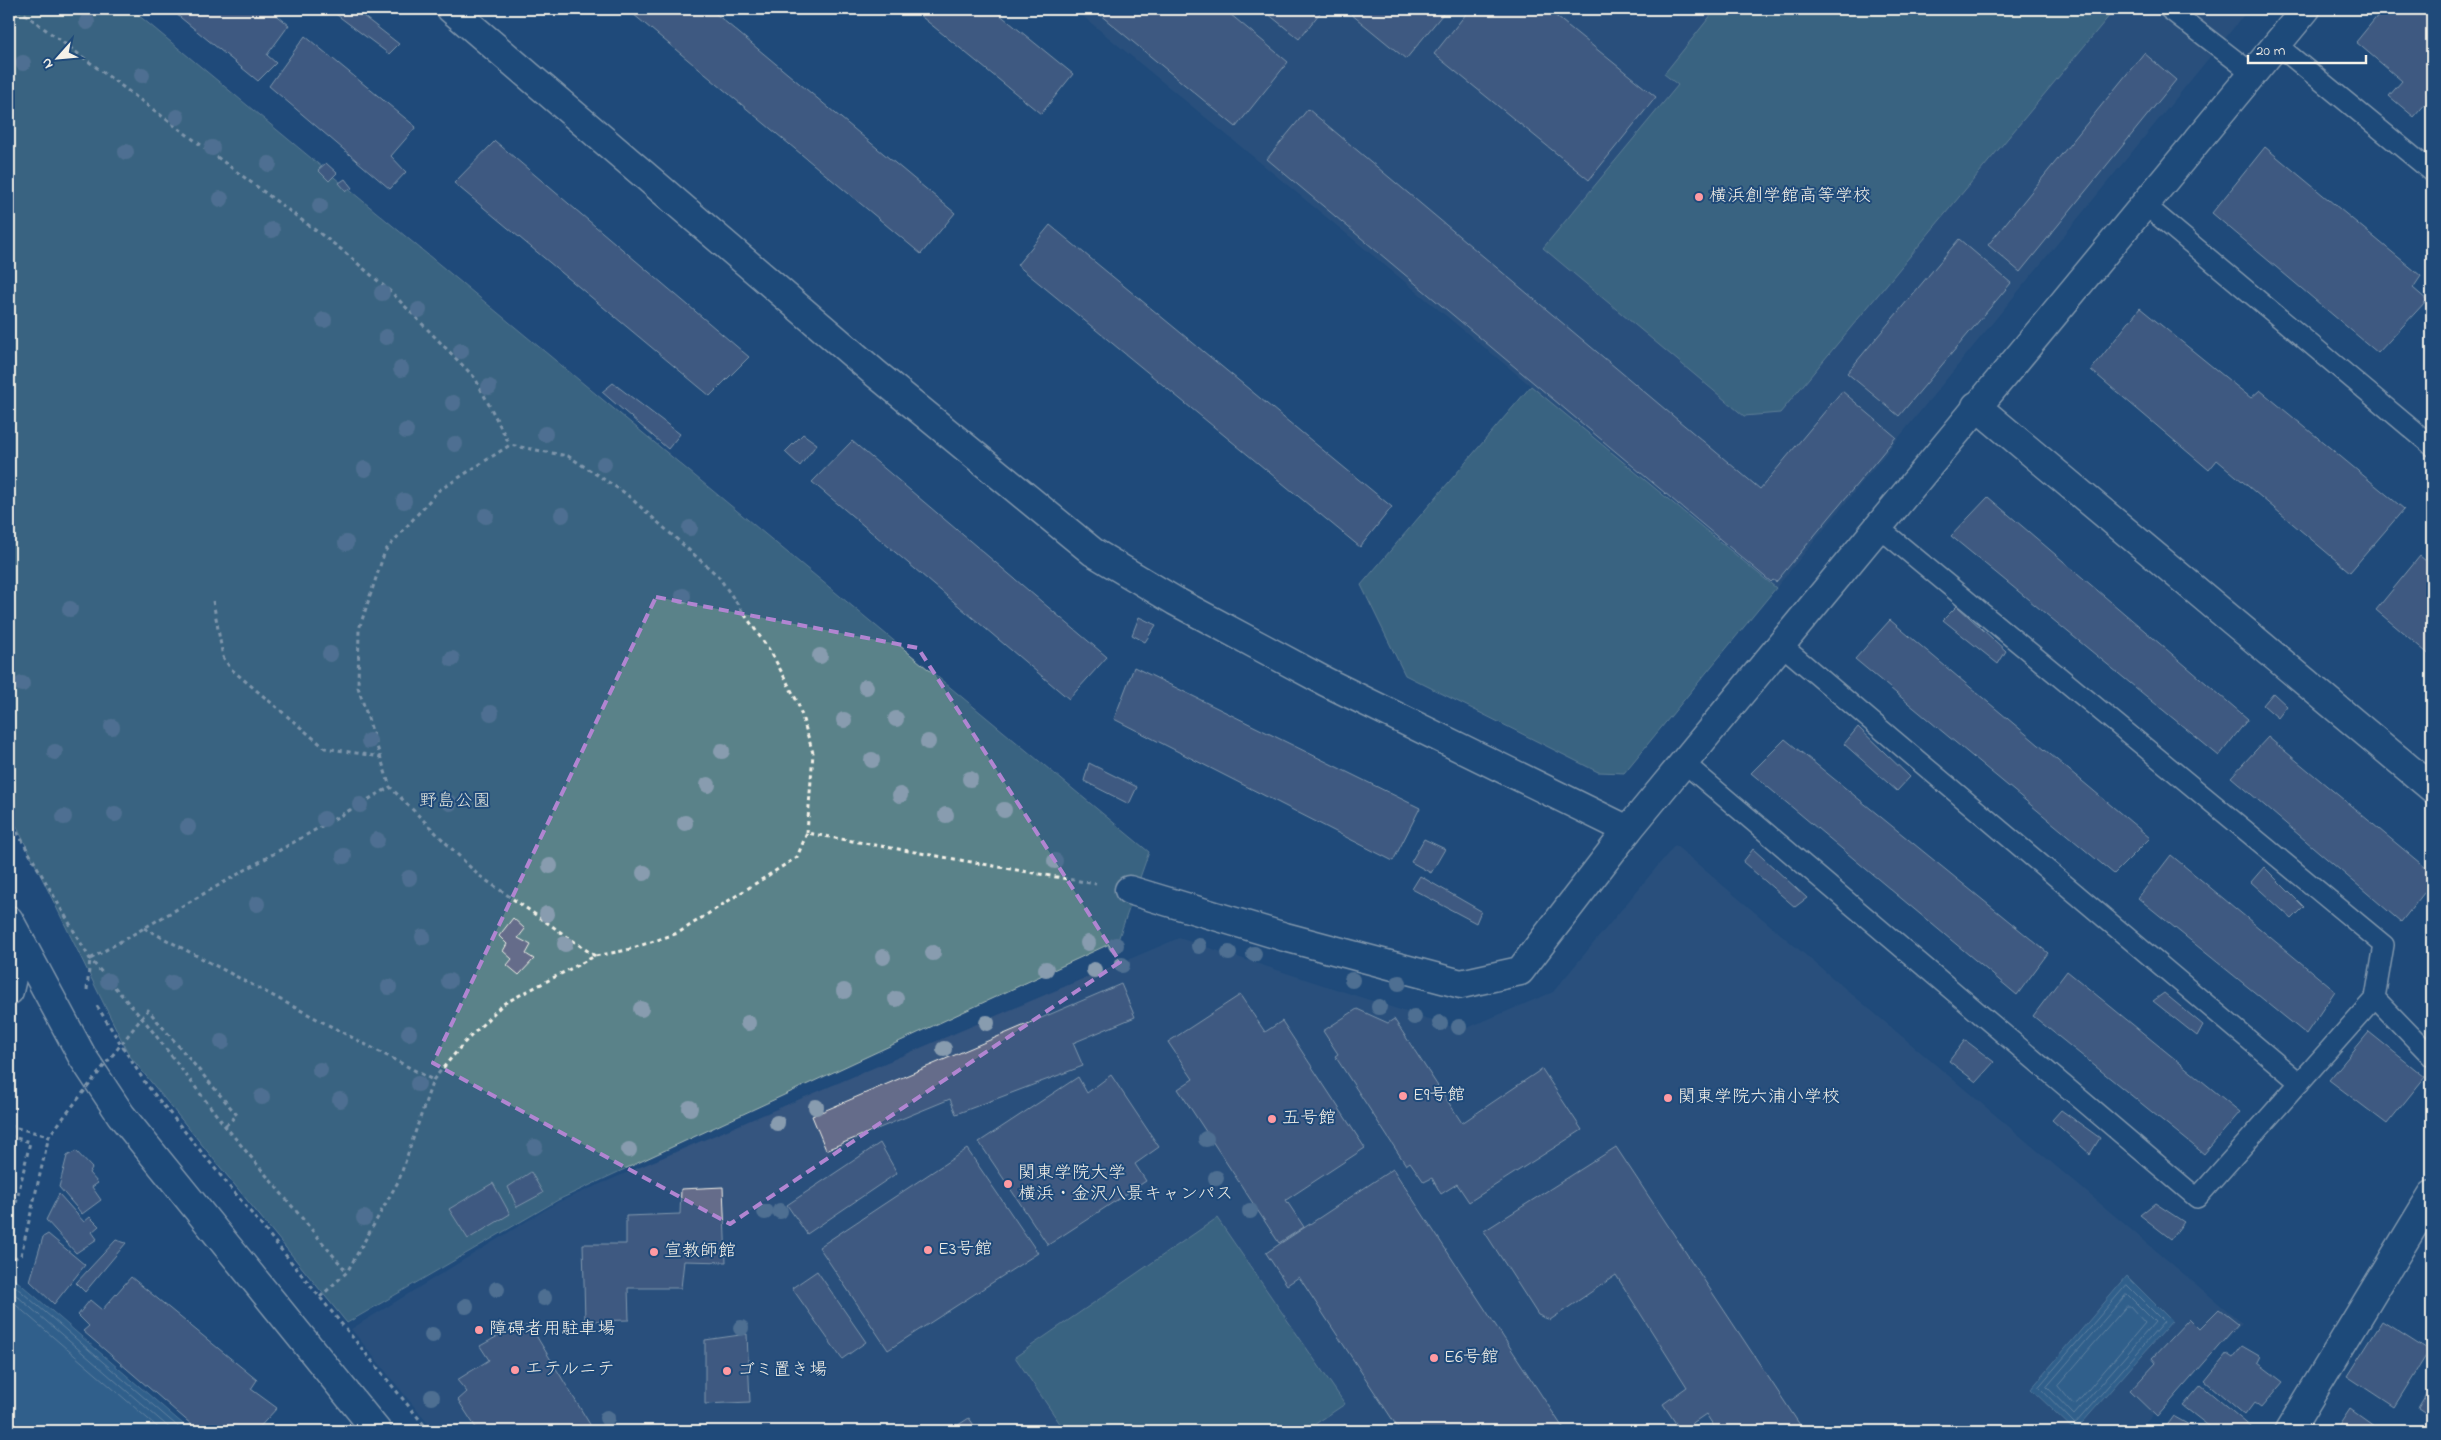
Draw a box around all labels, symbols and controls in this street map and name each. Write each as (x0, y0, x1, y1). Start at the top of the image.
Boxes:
north arrow (32, 32, 82, 82)
scale bar (2248, 32, 2366, 64)
text: 20 m (2256, 40, 2286, 62)
text: N (36, 54, 59, 72)
place label: 横浜創学館高等学校 (1709, 184, 1871, 210)
marker: 横浜創学館高等学校 (1693, 191, 1705, 203)
park label: 野島公園 (419, 789, 491, 815)
place label: E9号館 (1413, 1083, 1465, 1109)
place label: 関東学院六浦小学校 (1678, 1085, 1840, 1111)
marker: E9号館 (1397, 1090, 1409, 1102)
marker: 関東学院六浦小学校 (1662, 1092, 1674, 1104)
place label: 五号館 (1282, 1106, 1336, 1132)
marker: 五号館 (1266, 1113, 1278, 1125)
place label: 関東学院大学 横浜・金沢八景キャンパス (1018, 1161, 1233, 1208)
marker: 関東学院大学 横浜・金沢八景キャンパス (1002, 1178, 1014, 1190)
place label: E3号館 (938, 1237, 992, 1263)
place label: 宣教師館 (664, 1239, 736, 1265)
marker: E3号館 (922, 1244, 934, 1256)
marker: 宣教師館 (648, 1246, 660, 1258)
place label: 障碍者用駐車場 (489, 1317, 615, 1343)
marker: 障碍者用駐車場 (473, 1324, 485, 1336)
place label: E6号館 (1444, 1345, 1499, 1371)
marker: E6号館 (1428, 1352, 1440, 1364)
place label: エテルニテ (525, 1357, 615, 1383)
place label: ゴミ置き場 (737, 1358, 827, 1384)
marker: エテルニテ (509, 1364, 521, 1376)
marker: ゴミ置き場 (721, 1365, 733, 1377)

